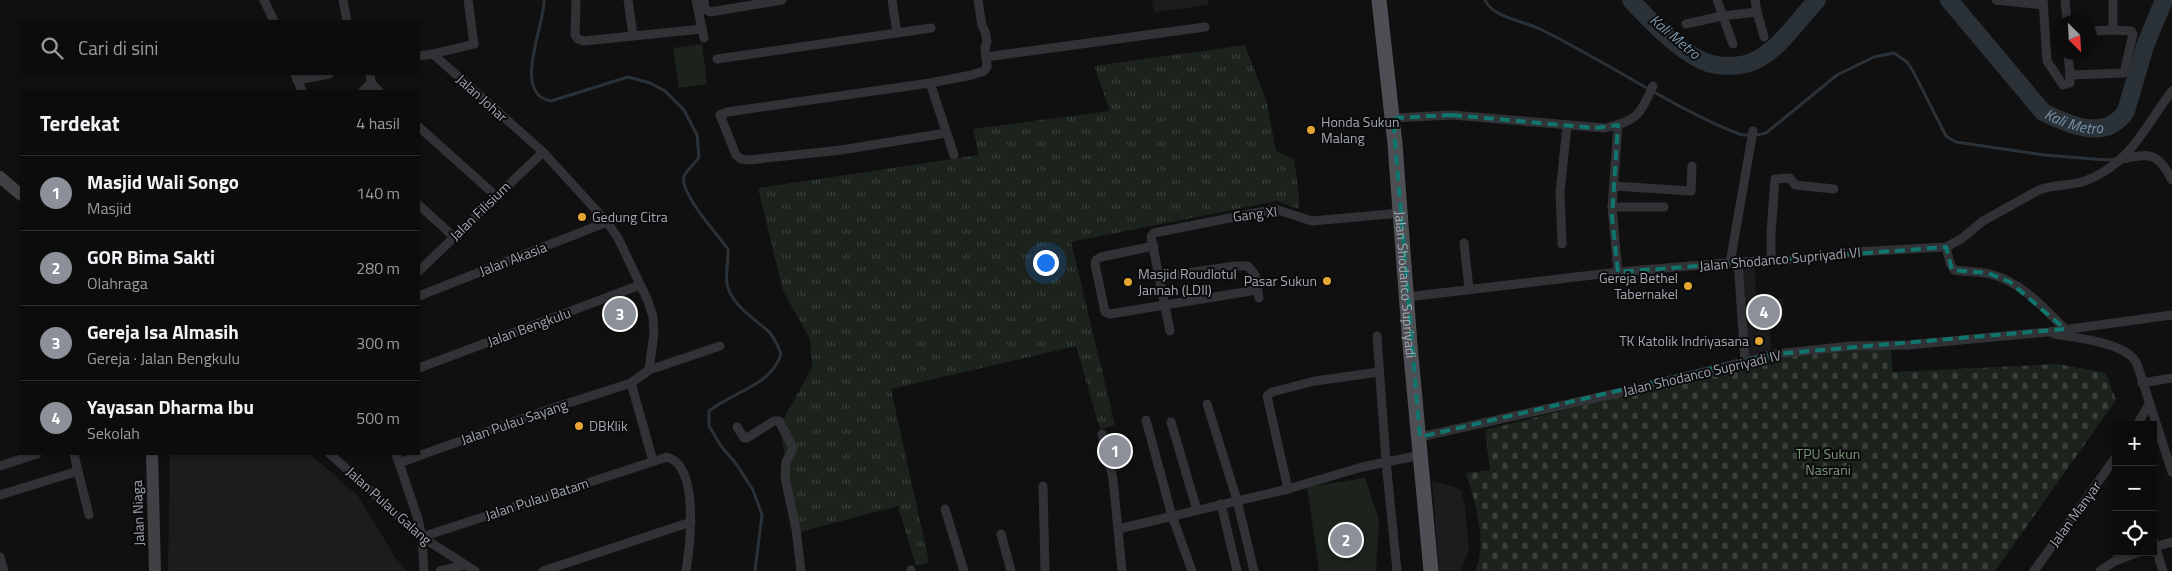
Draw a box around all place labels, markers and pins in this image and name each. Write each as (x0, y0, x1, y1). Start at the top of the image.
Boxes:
place label: Honda Sukun Malang (1321, 111, 1399, 148)
marker: Honda Sukun Malang (1305, 124, 1317, 136)
place label: Gedung Citra (592, 206, 668, 227)
marker: Gedung Citra (576, 211, 588, 223)
place label: Masjid Roudlotul Jannah (LDII) (1138, 263, 1237, 300)
place label: Gereja Bethel Tabernakel (1599, 267, 1678, 304)
place label: Pasar Sukun (1244, 270, 1317, 291)
marker: Pasar Sukun (1321, 275, 1333, 287)
marker: Masjid Roudlotul Jannah (LDII) (1122, 276, 1134, 288)
marker: Gereja Bethel Tabernakel (1682, 280, 1694, 292)
pin: 4 (1748, 293, 1780, 331)
pin: 3 (604, 295, 636, 333)
place label: TK Katolik Indriyasana (1619, 330, 1749, 351)
marker: TK Katolik Indriyasana (1753, 335, 1765, 347)
place label: DBKlik (589, 415, 628, 436)
marker: DBKlik (573, 420, 585, 432)
pin: 1 (1099, 432, 1131, 470)
pin: 2 (1330, 521, 1362, 559)

